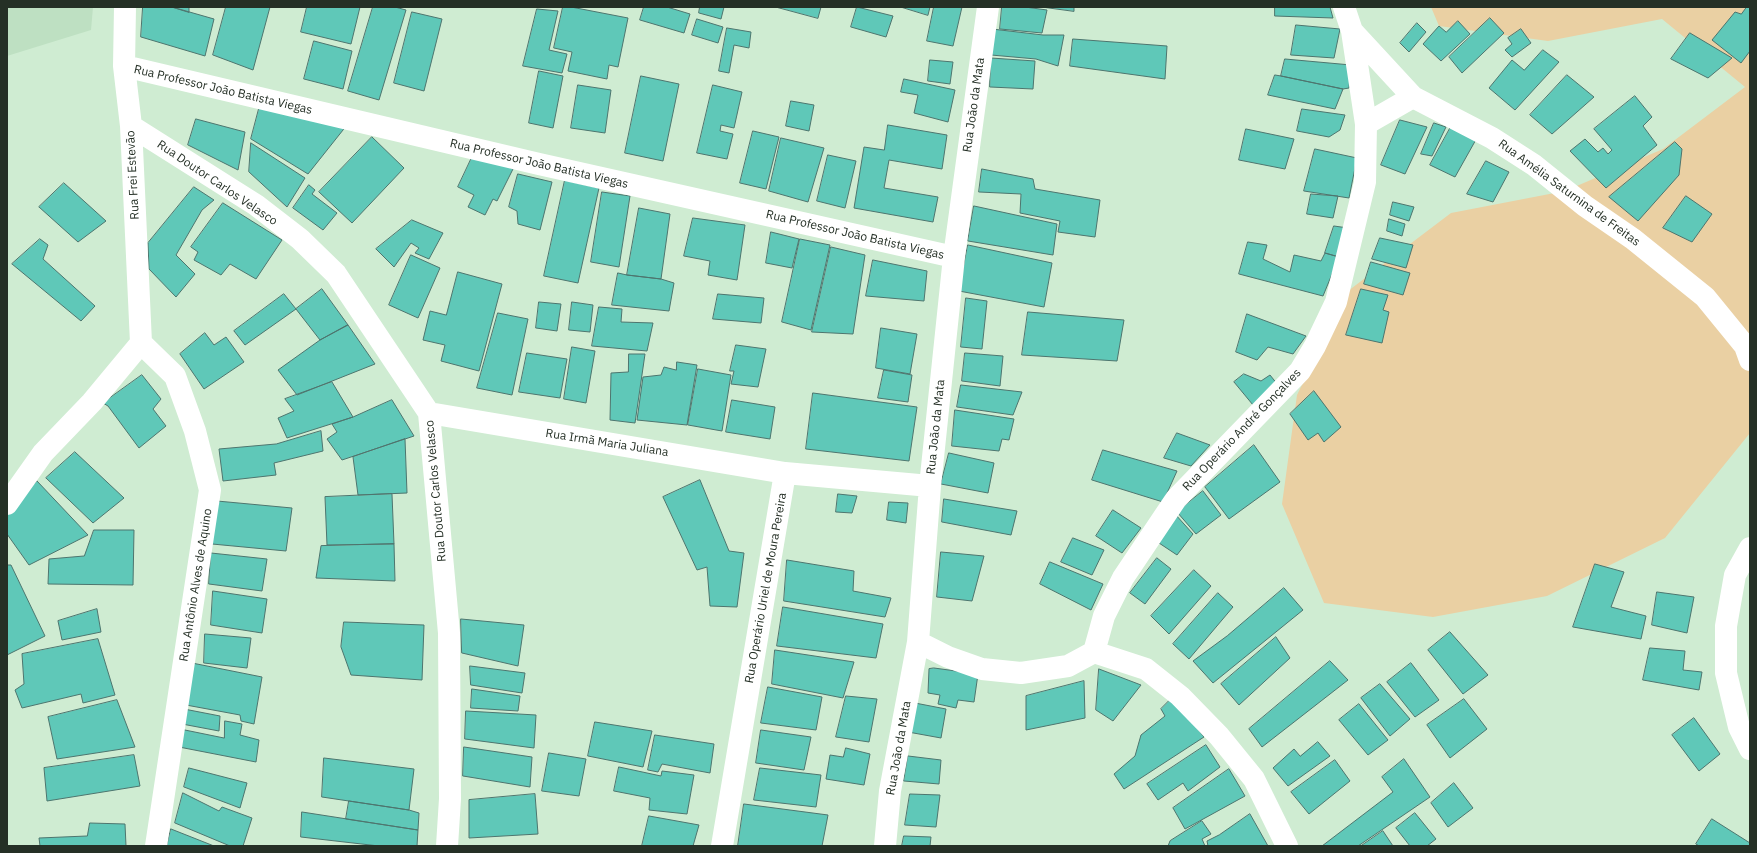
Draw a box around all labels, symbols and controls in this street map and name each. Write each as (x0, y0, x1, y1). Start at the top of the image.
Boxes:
street label: Rua João da Mata (960, 57, 988, 153)
street label: Rua Professor João Batista Viegas (132, 62, 314, 118)
street label: Rua Frei Estevão (123, 130, 143, 220)
street label: Rua Professor João Batista Viegas (448, 136, 630, 192)
street label: Rua Doutor Carlos Velasco (154, 137, 280, 229)
street label: Rua Amélia Saturnina de Freitas (1495, 137, 1643, 249)
street label: Rua Professor João Batista Viegas (764, 207, 946, 263)
street label: Rua Operário André Gonçalves (1180, 366, 1304, 494)
street label: Rua João da Mata (924, 379, 948, 475)
street label: Rua Doutor Carlos Velasco (423, 420, 449, 562)
street label: Rua Irmã Maria Juliana (544, 426, 670, 460)
street label: Rua Operário Uriel de Moura Pereira (742, 492, 790, 684)
street label: Rua Antônio Alves de Aquino (177, 507, 215, 663)
street label: Rua João da Mata (884, 700, 914, 796)

